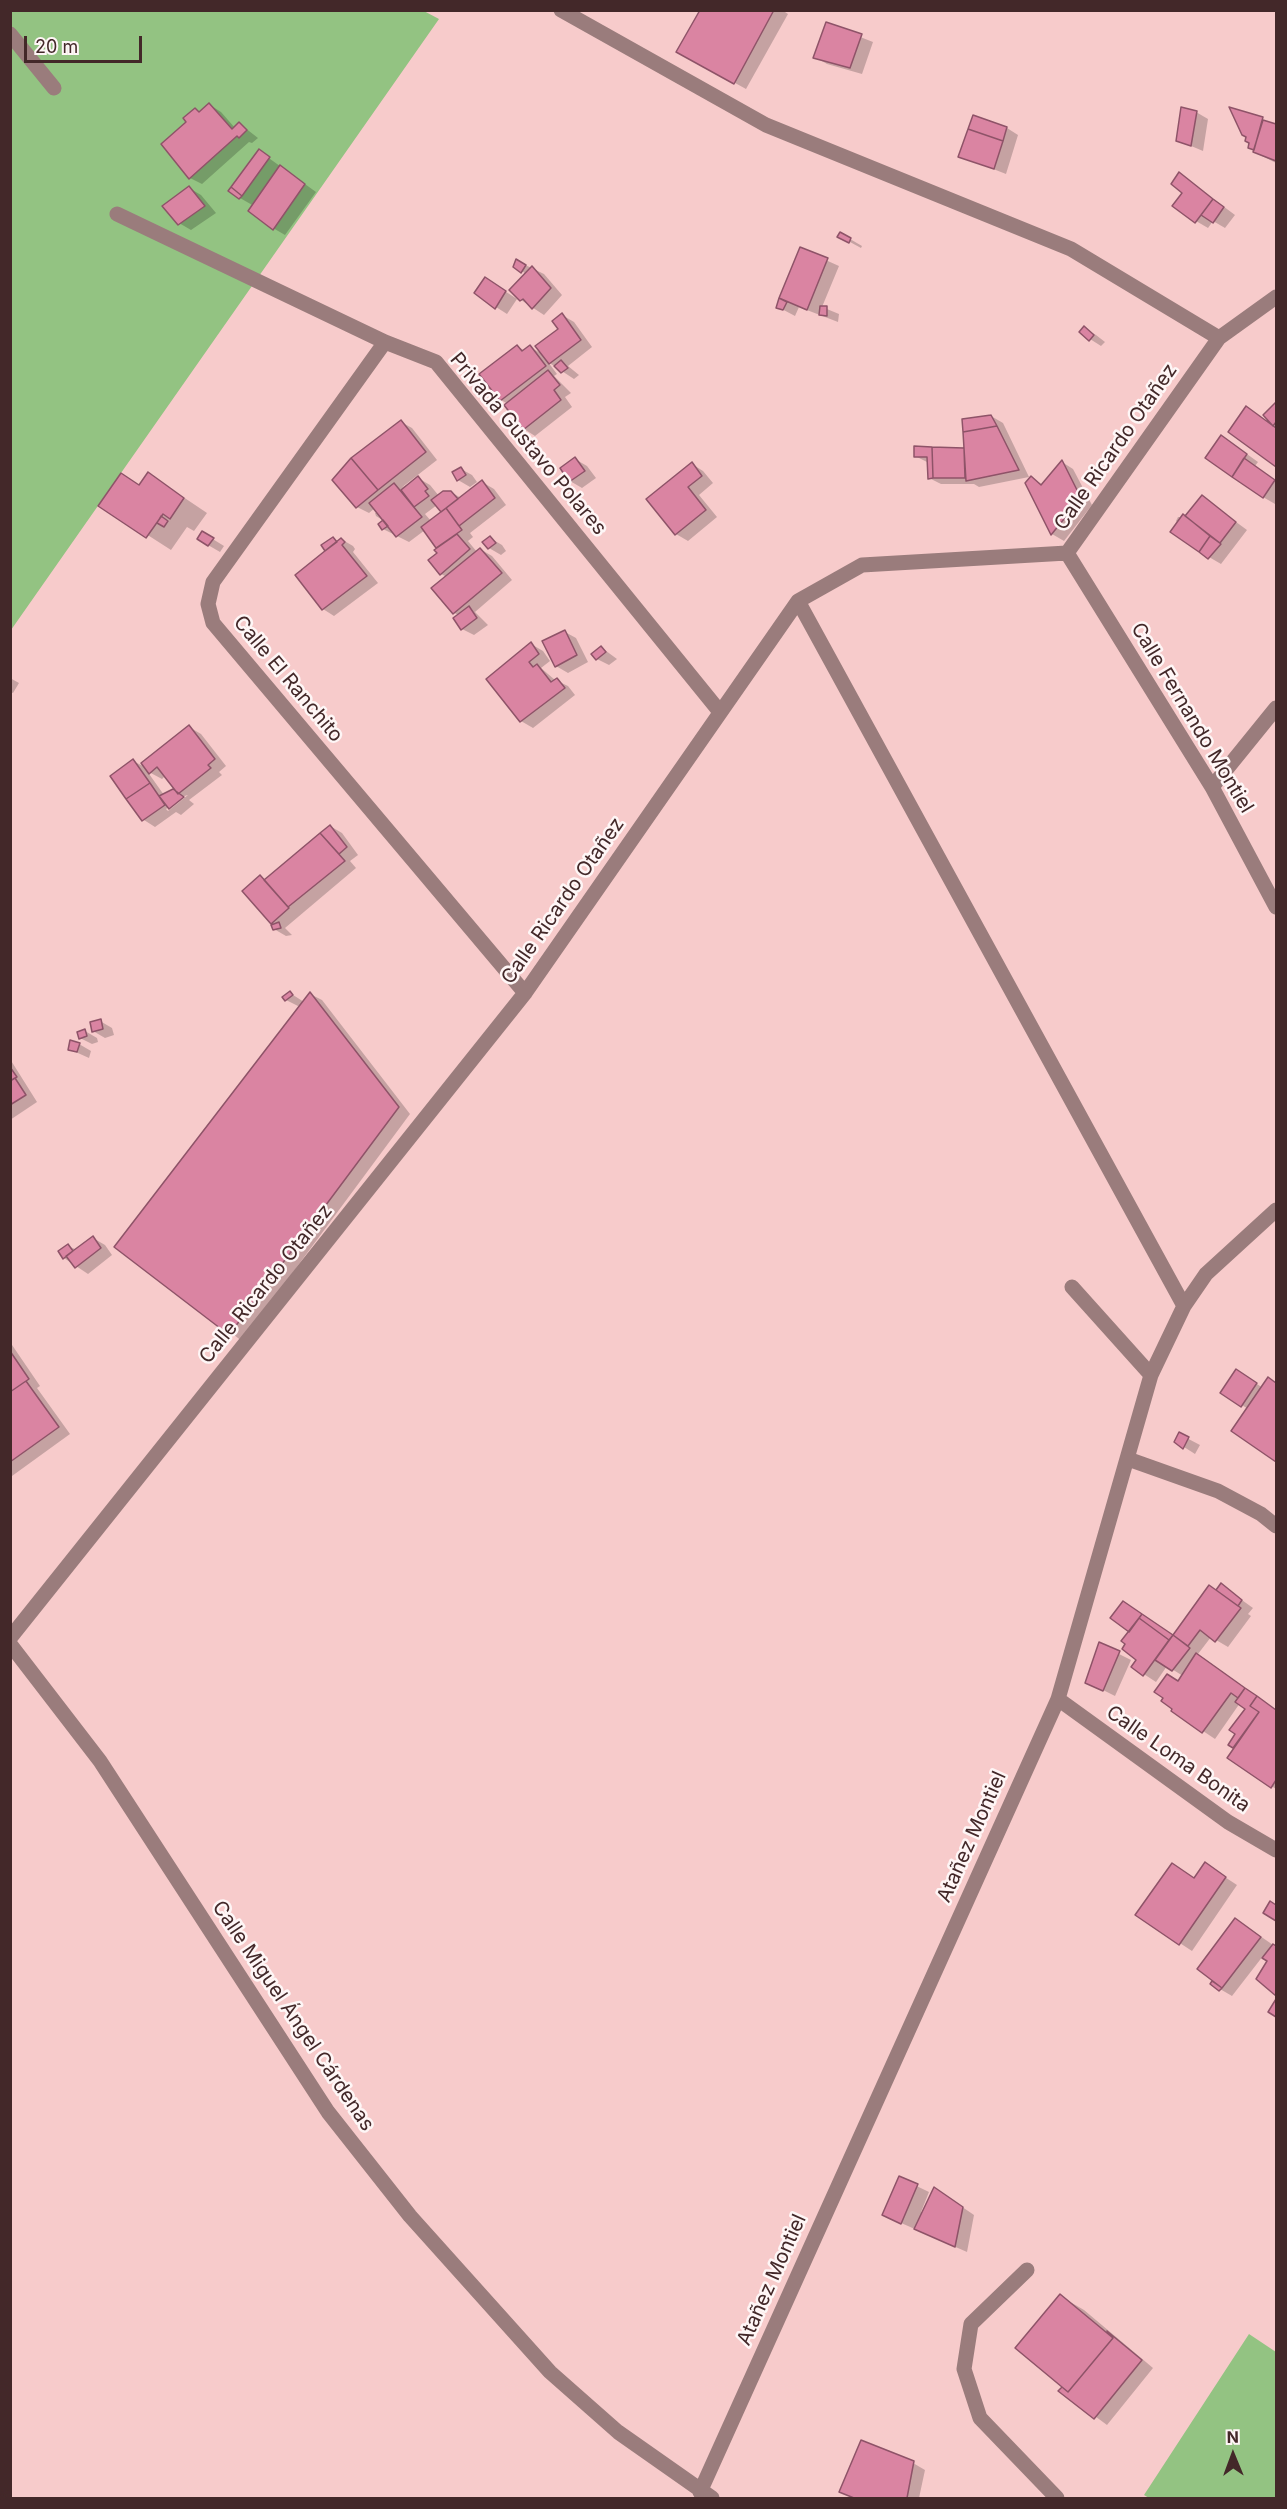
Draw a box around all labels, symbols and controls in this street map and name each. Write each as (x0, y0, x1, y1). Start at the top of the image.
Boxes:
scale bar (27, 24, 146, 62)
text: 20 m (35, 36, 78, 57)
street label: Privada Gustavo Polares (445, 348, 611, 540)
street label: Calle Ricardo Otañez (1049, 359, 1183, 535)
street label: Calle El Ranchito (228, 611, 348, 747)
street label: Calle Fernando Montiel (1126, 618, 1258, 818)
street label: Calle Ricardo Otañez (496, 813, 630, 989)
street label: Calle Ricardo Otañez (194, 1200, 338, 1368)
street label: Calle Loma Bonita (1101, 1700, 1255, 1818)
street label: Atañez Montiel (932, 1768, 1012, 1906)
street label: Calle Miguel Ángel Cárdenas (207, 1896, 379, 2136)
street label: Atañez Montiel (732, 2211, 812, 2349)
north arrow (1203, 2425, 1263, 2485)
text: N (1226, 2427, 1239, 2447)

